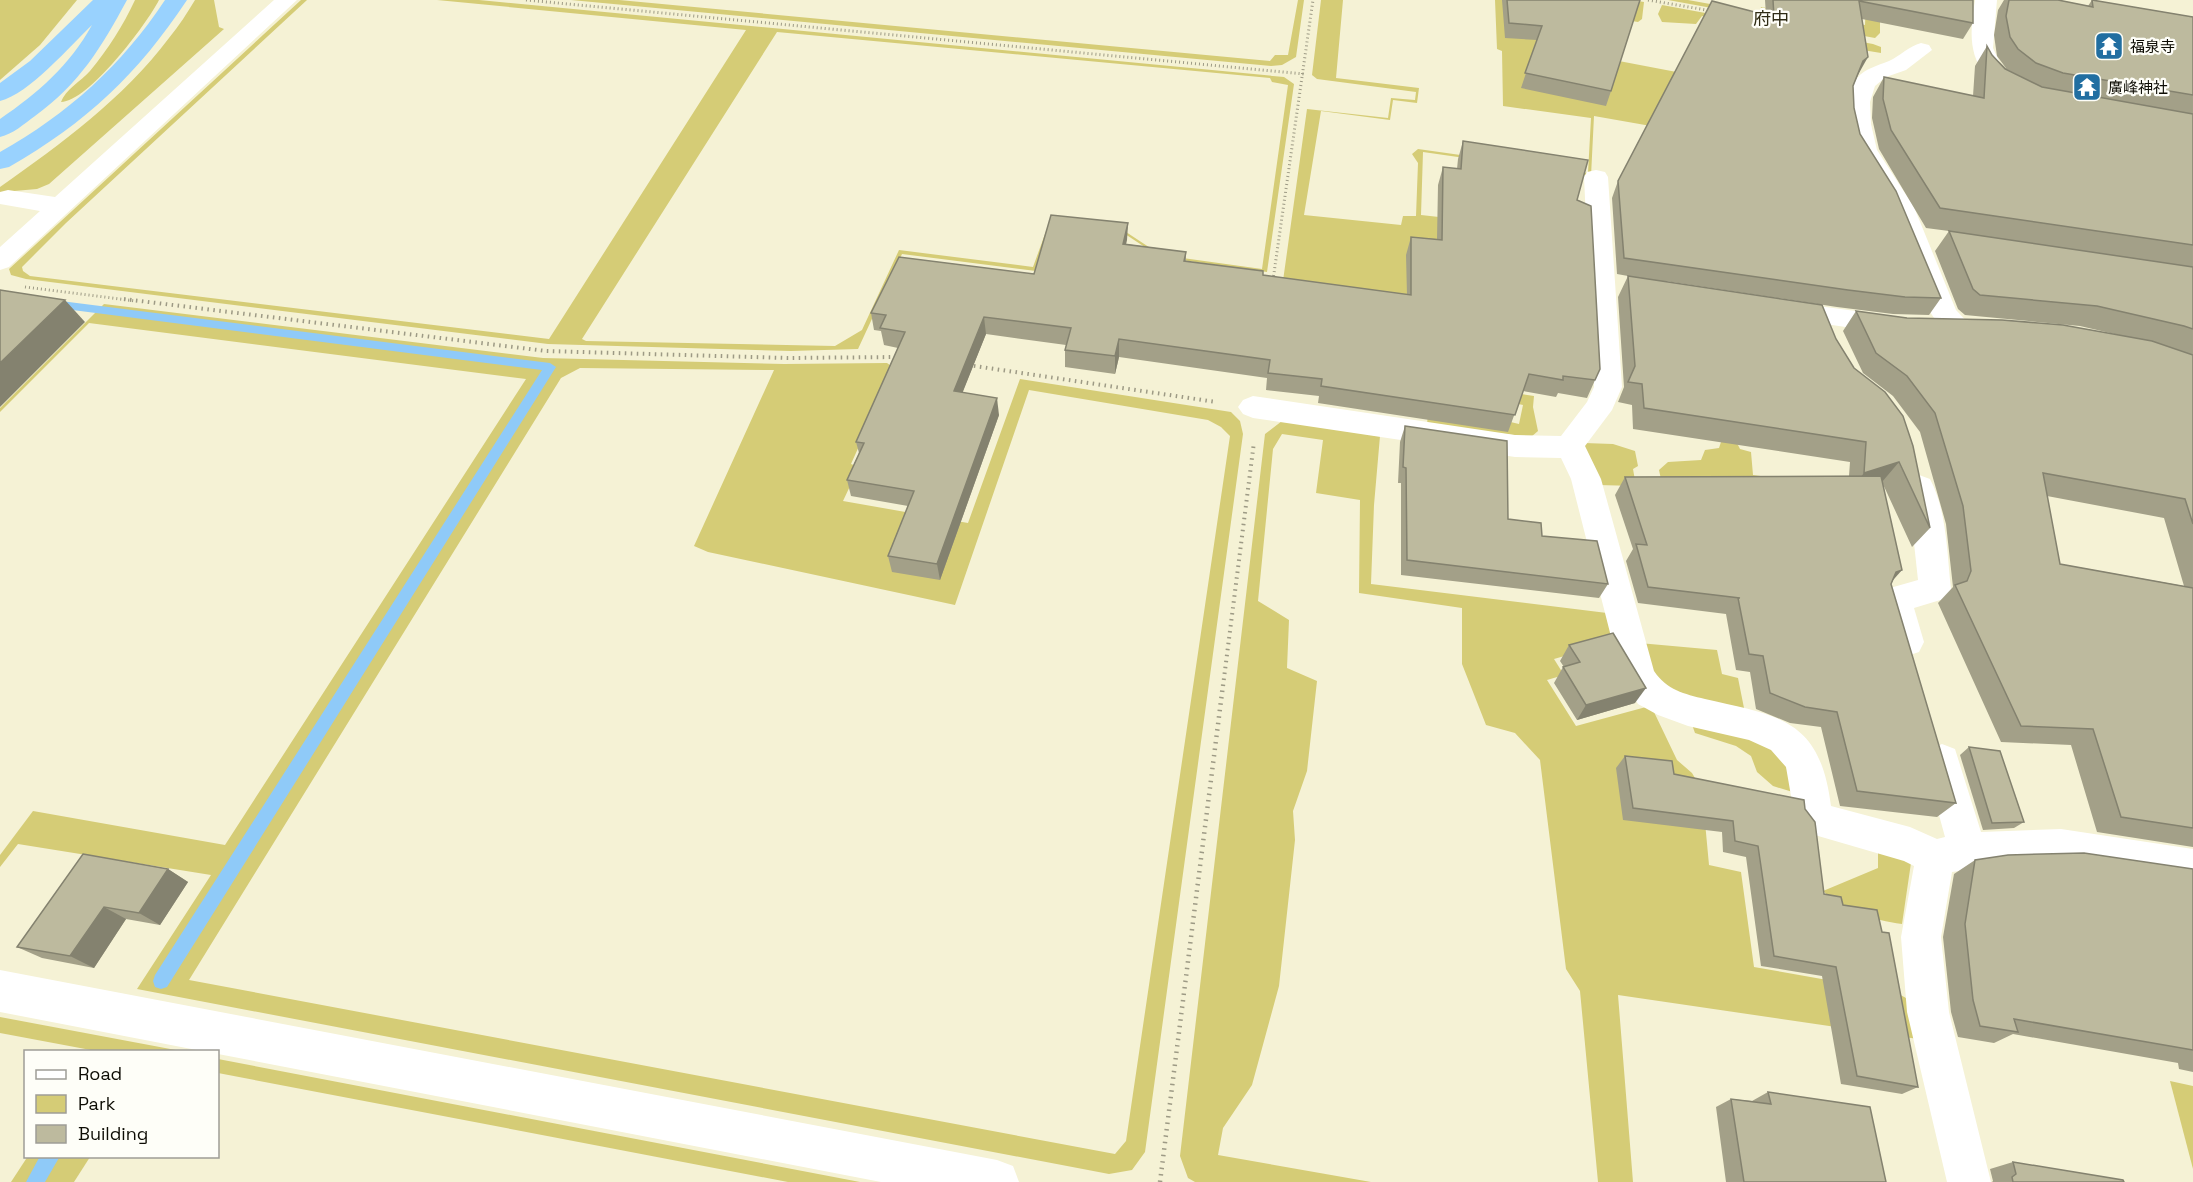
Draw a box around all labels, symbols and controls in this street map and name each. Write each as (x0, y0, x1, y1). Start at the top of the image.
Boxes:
district label: 府中 (1753, 7, 1789, 30)
temple icon: 福泉寺 (2093, 30, 2125, 62)
place label: 福泉寺 (2130, 37, 2175, 56)
temple icon: 廣峰神社 (2071, 71, 2103, 103)
place label: 廣峰神社 (2108, 78, 2168, 97)
legend (24, 1050, 219, 1158)
text: Road (78, 1062, 122, 1085)
text: Park (78, 1092, 116, 1115)
text: Building (78, 1122, 148, 1145)

